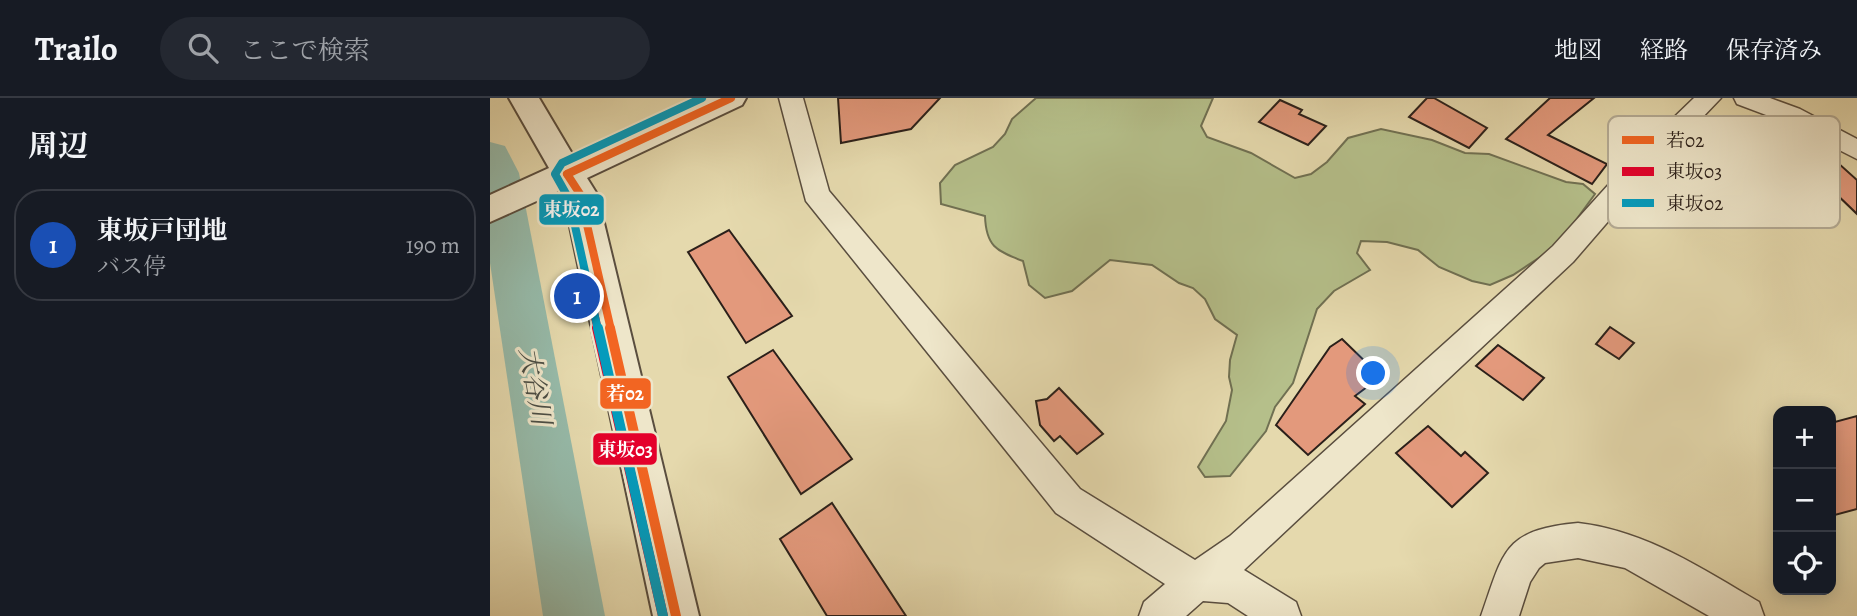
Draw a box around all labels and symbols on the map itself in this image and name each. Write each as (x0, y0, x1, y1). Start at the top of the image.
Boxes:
legend (1608, 116, 1840, 228)
text: 若02 (1666, 128, 1704, 154)
text: 東坂03 (1666, 159, 1722, 185)
text: 東坂02 (1666, 191, 1723, 217)
line badge: 東坂02 (538, 193, 605, 226)
text: 東坂02 (543, 197, 599, 223)
pin: 1 (554, 270, 600, 322)
water label: 大谷川 (511, 345, 560, 430)
your location (1356, 356, 1390, 390)
line badge: 若02 (599, 377, 652, 410)
text: 若02 (606, 381, 644, 407)
line badge: 東坂03 (592, 432, 658, 466)
text: 東坂03 (597, 437, 653, 463)

